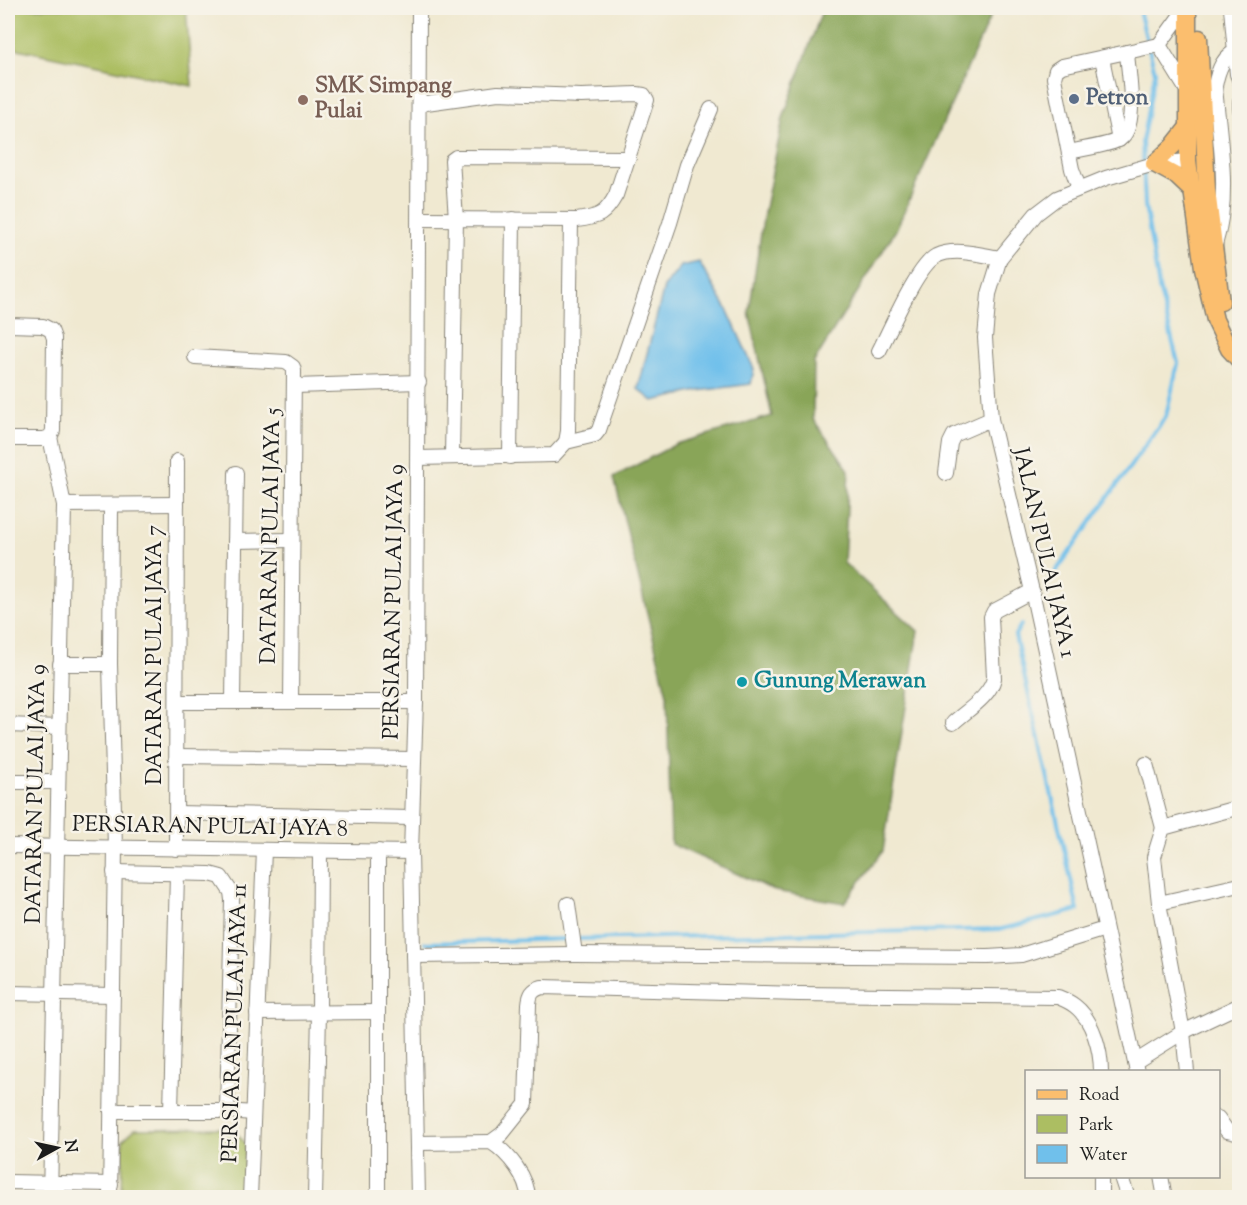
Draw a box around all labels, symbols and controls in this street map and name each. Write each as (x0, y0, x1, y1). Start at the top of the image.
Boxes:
place label: SMK Simpang Pulai (315, 71, 452, 128)
place label: Petron (1086, 83, 1148, 115)
marker: Petron (1067, 92, 1081, 106)
marker: SMK Simpang Pulai (296, 93, 310, 107)
street label: DATARAN PULAI JAYA 5 (254, 407, 290, 665)
street label: JALAN PULAI JAYA 1 (1003, 444, 1083, 662)
street label: PERSIARAN PULAI JAYA 9 (377, 464, 413, 740)
street label: DATARAN PULAI JAYA 7 (140, 525, 172, 785)
street label: DATARAN PULAI JAYA 9 (19, 664, 55, 924)
place label: Gunung Merawan (754, 666, 926, 698)
marker: Gunung Merawan (735, 675, 749, 689)
street label: PERSIARAN PULAI JAYA 8 (72, 810, 348, 846)
street label: PERSIARAN PULAI JAYA 11 (215, 882, 257, 1163)
legend (1025, 1070, 1220, 1178)
text: Road (1079, 1083, 1119, 1109)
text: Park (1079, 1113, 1114, 1139)
north arrow (27, 1118, 87, 1178)
text: N (57, 1138, 82, 1154)
text: Water (1079, 1143, 1128, 1169)

